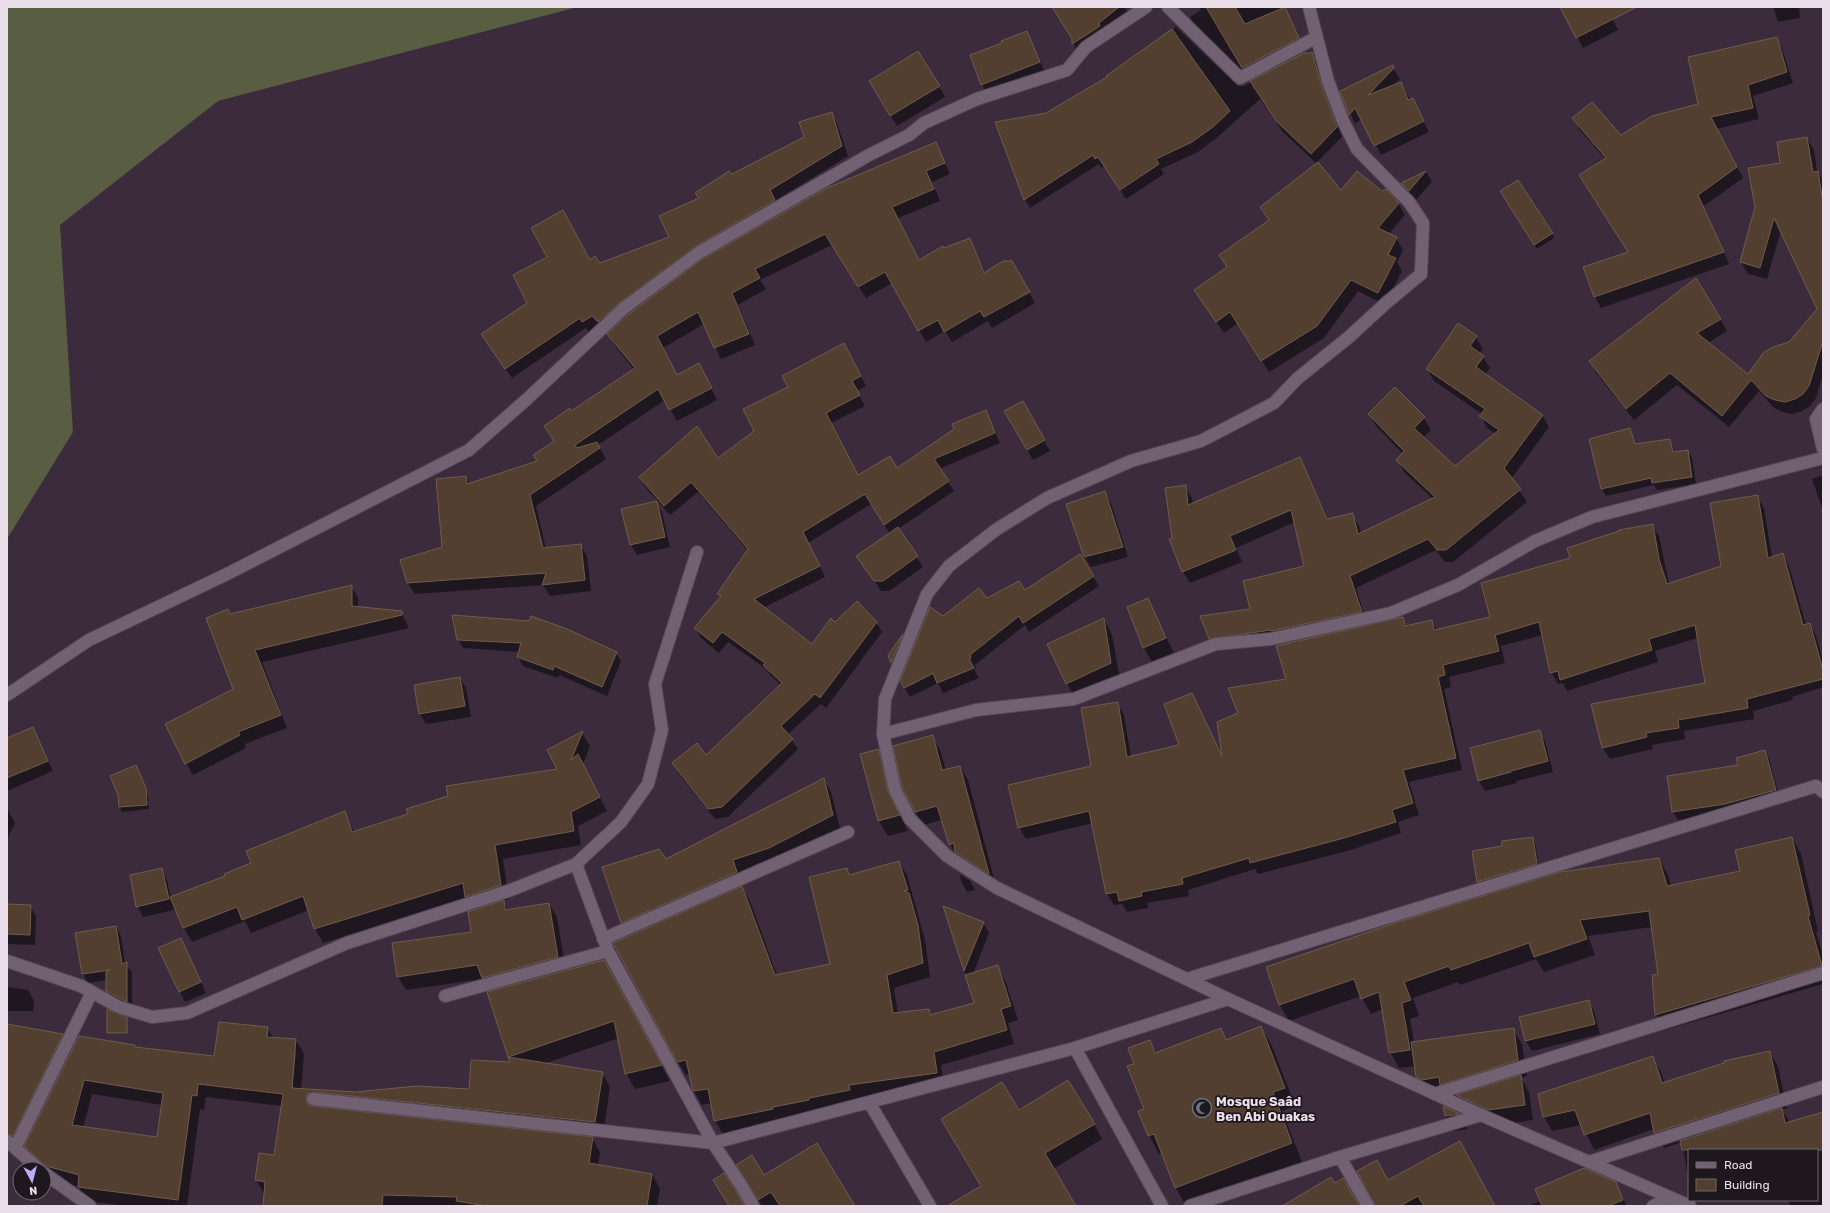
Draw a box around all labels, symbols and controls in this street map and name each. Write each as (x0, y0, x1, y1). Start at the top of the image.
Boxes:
place label: Mosque Saâd Ben Abi Ouakas (1216, 1094, 1315, 1124)
mosque icon: Mosque Saâd Ben Abi Ouakas (1191, 1097, 1213, 1119)
legend (1688, 1149, 1818, 1201)
text: Road (1724, 1158, 1752, 1172)
north arrow (12, 1161, 52, 1201)
text: Building (1724, 1178, 1770, 1192)
text: N (28, 1183, 38, 1197)

